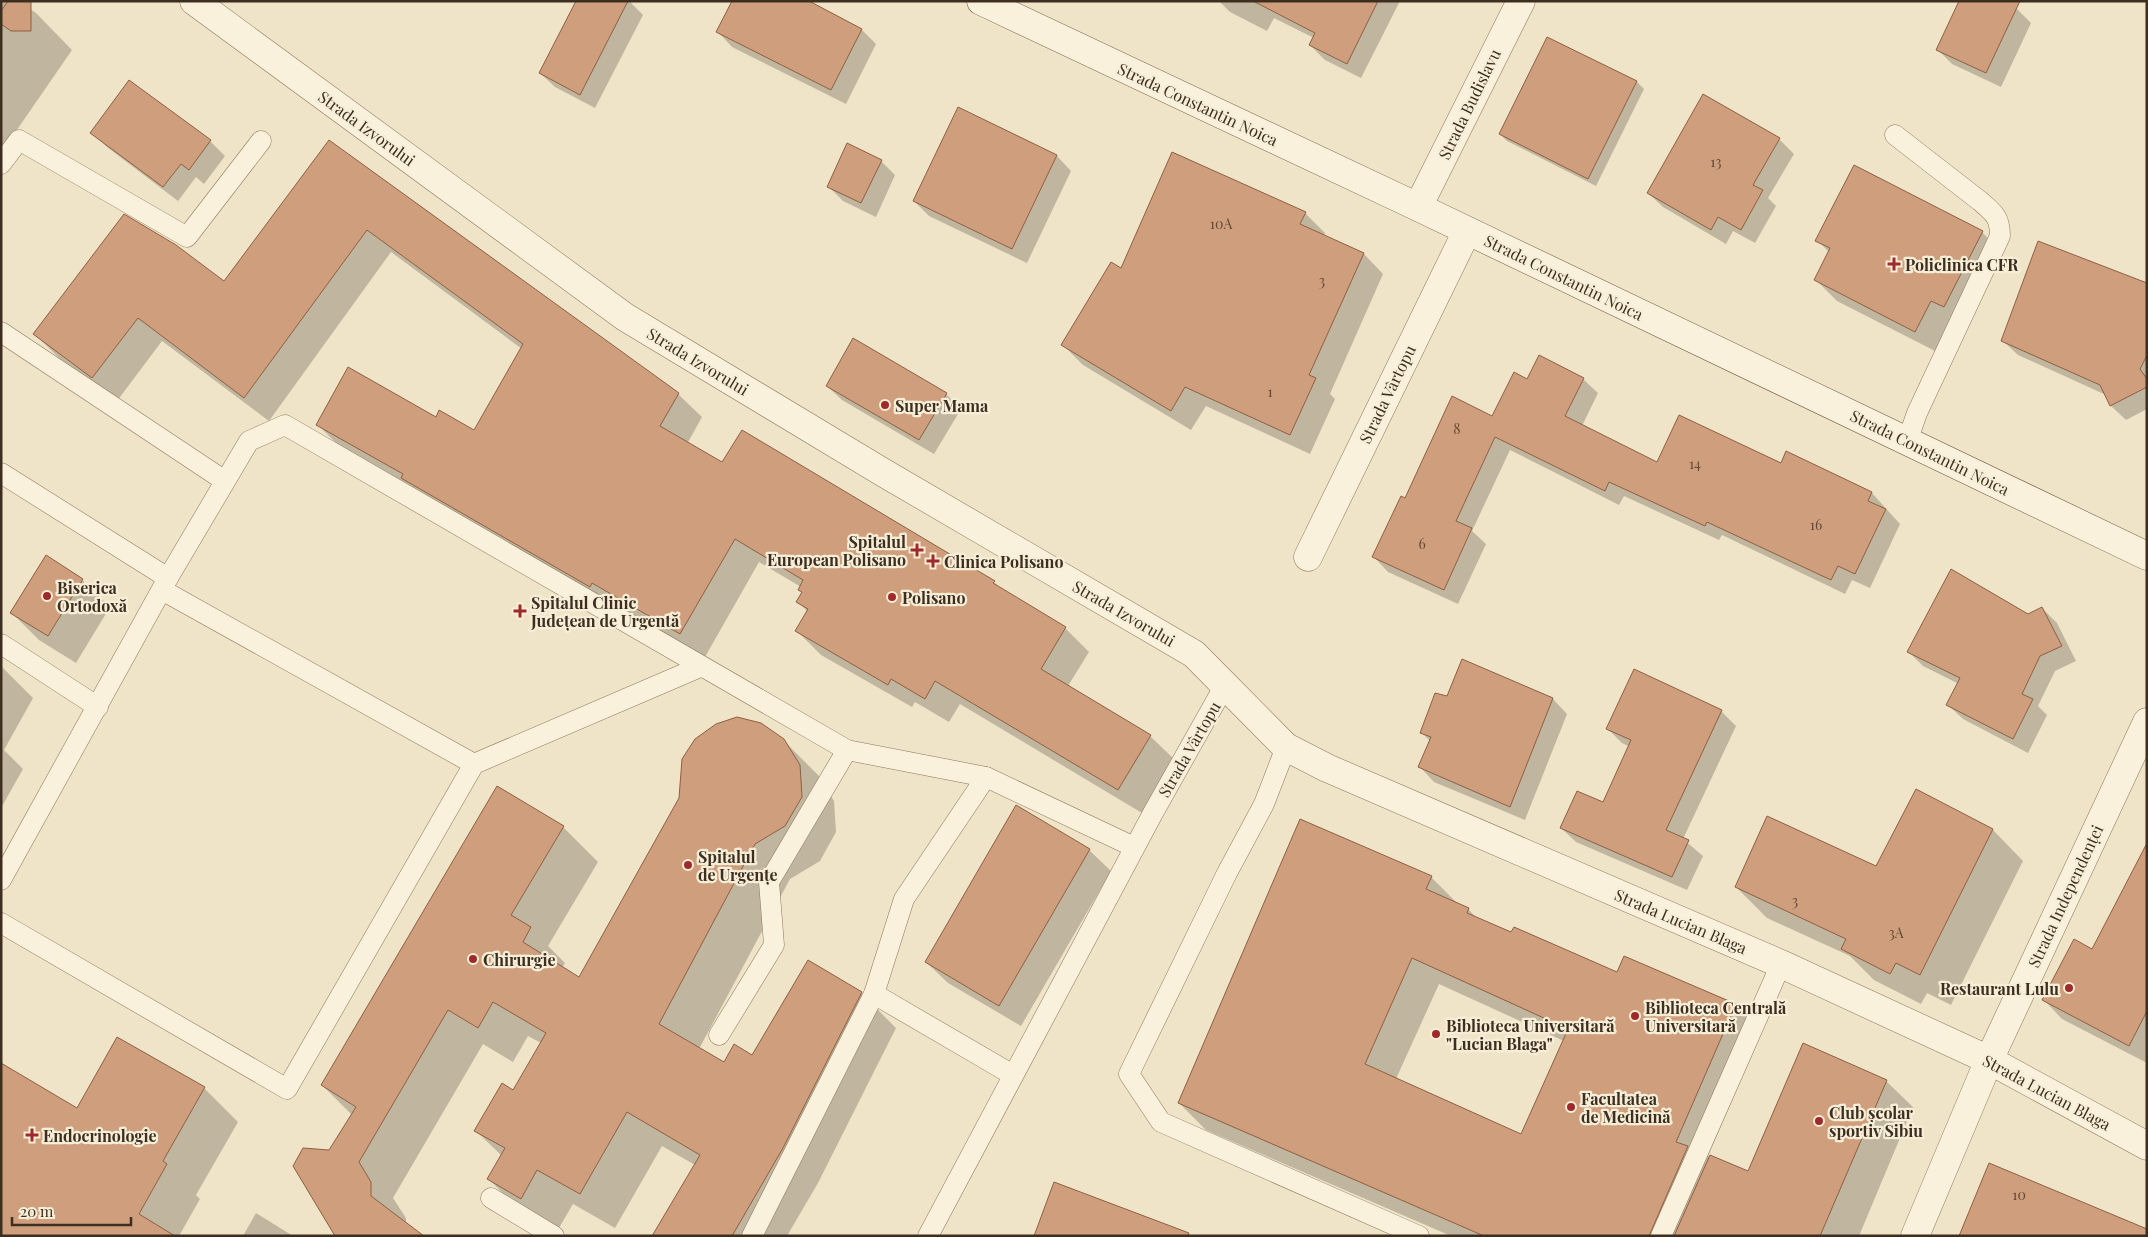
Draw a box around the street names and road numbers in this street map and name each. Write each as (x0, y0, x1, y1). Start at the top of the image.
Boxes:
street label: Strada Budislavu (1433, 45, 1505, 163)
street label: Strada Constantin Noica (1115, 58, 1281, 150)
street label: Strada Izvorului (314, 86, 420, 170)
street label: Strada Constantin Noica (1481, 229, 1647, 325)
street label: Strada Izvorului (643, 322, 753, 400)
street label: Strada Vârtopu (1354, 341, 1420, 447)
street label: Strada Constantin Noica (1847, 404, 2013, 500)
street label: Strada Izvorului (1069, 575, 1179, 651)
street label: Strada Vârtopu (1153, 697, 1225, 801)
street label: Strada Independenței (2023, 821, 2108, 971)
street label: Strada Lucian Blaga (1612, 884, 1750, 958)
street label: Strada Lucian Blaga (1979, 1049, 2115, 1135)

